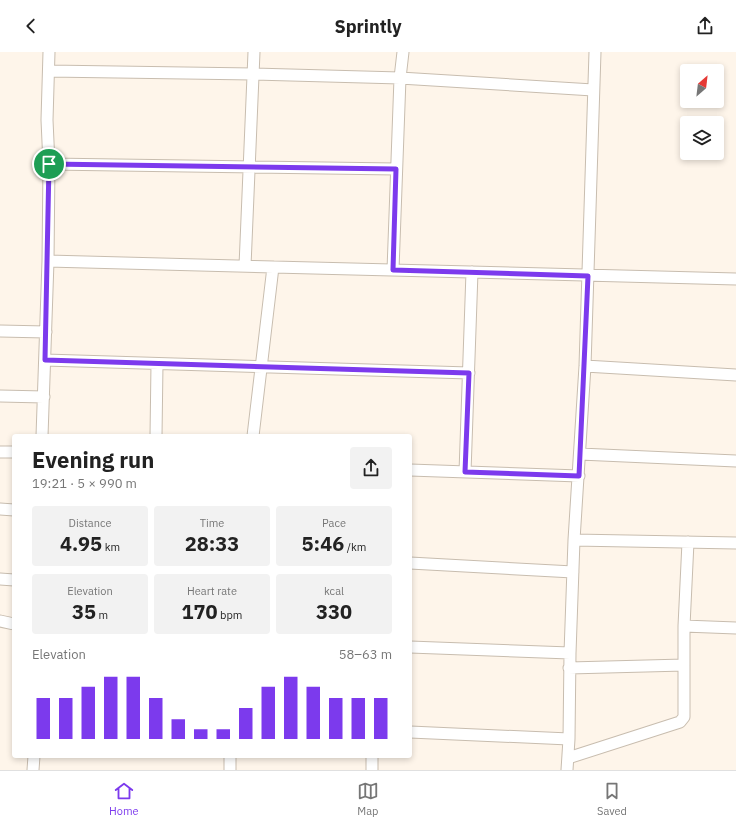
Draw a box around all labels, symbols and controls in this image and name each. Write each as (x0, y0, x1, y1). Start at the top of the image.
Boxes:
icon: back (20, 15, 42, 37)
text: Sprintly (334, 15, 402, 38)
icon: share (694, 15, 716, 37)
north arrow (680, 64, 724, 108)
map controls (680, 64, 724, 160)
button: layers (680, 116, 724, 160)
pin (32, 147, 66, 181)
icon: arrive (38, 153, 60, 175)
text: Evening run (32, 445, 154, 474)
button: share (350, 447, 392, 489)
text: 19:21 · 5 × 990 m (32, 475, 137, 492)
text: Distance (69, 516, 111, 530)
text: Time (200, 516, 224, 530)
text: Pace (322, 516, 346, 530)
text: 4.95 (60, 530, 102, 557)
text: 28:33 (185, 530, 239, 557)
text: 5:46 (302, 530, 344, 557)
text: km (102, 540, 120, 554)
text: /km (344, 540, 366, 554)
text: Elevation (67, 584, 113, 598)
text: Heart rate (187, 584, 237, 598)
text: kcal (324, 584, 344, 598)
text: 35 (72, 598, 96, 625)
text: 170 (182, 598, 218, 625)
text: 330 (316, 598, 352, 625)
text: m (96, 608, 108, 622)
text: bpm (218, 608, 242, 622)
text: Elevation (32, 646, 86, 663)
text: 58–63 m (339, 646, 392, 663)
tab: Home (109, 780, 139, 818)
tab: Map (357, 780, 379, 818)
tab: Saved (597, 780, 627, 818)

